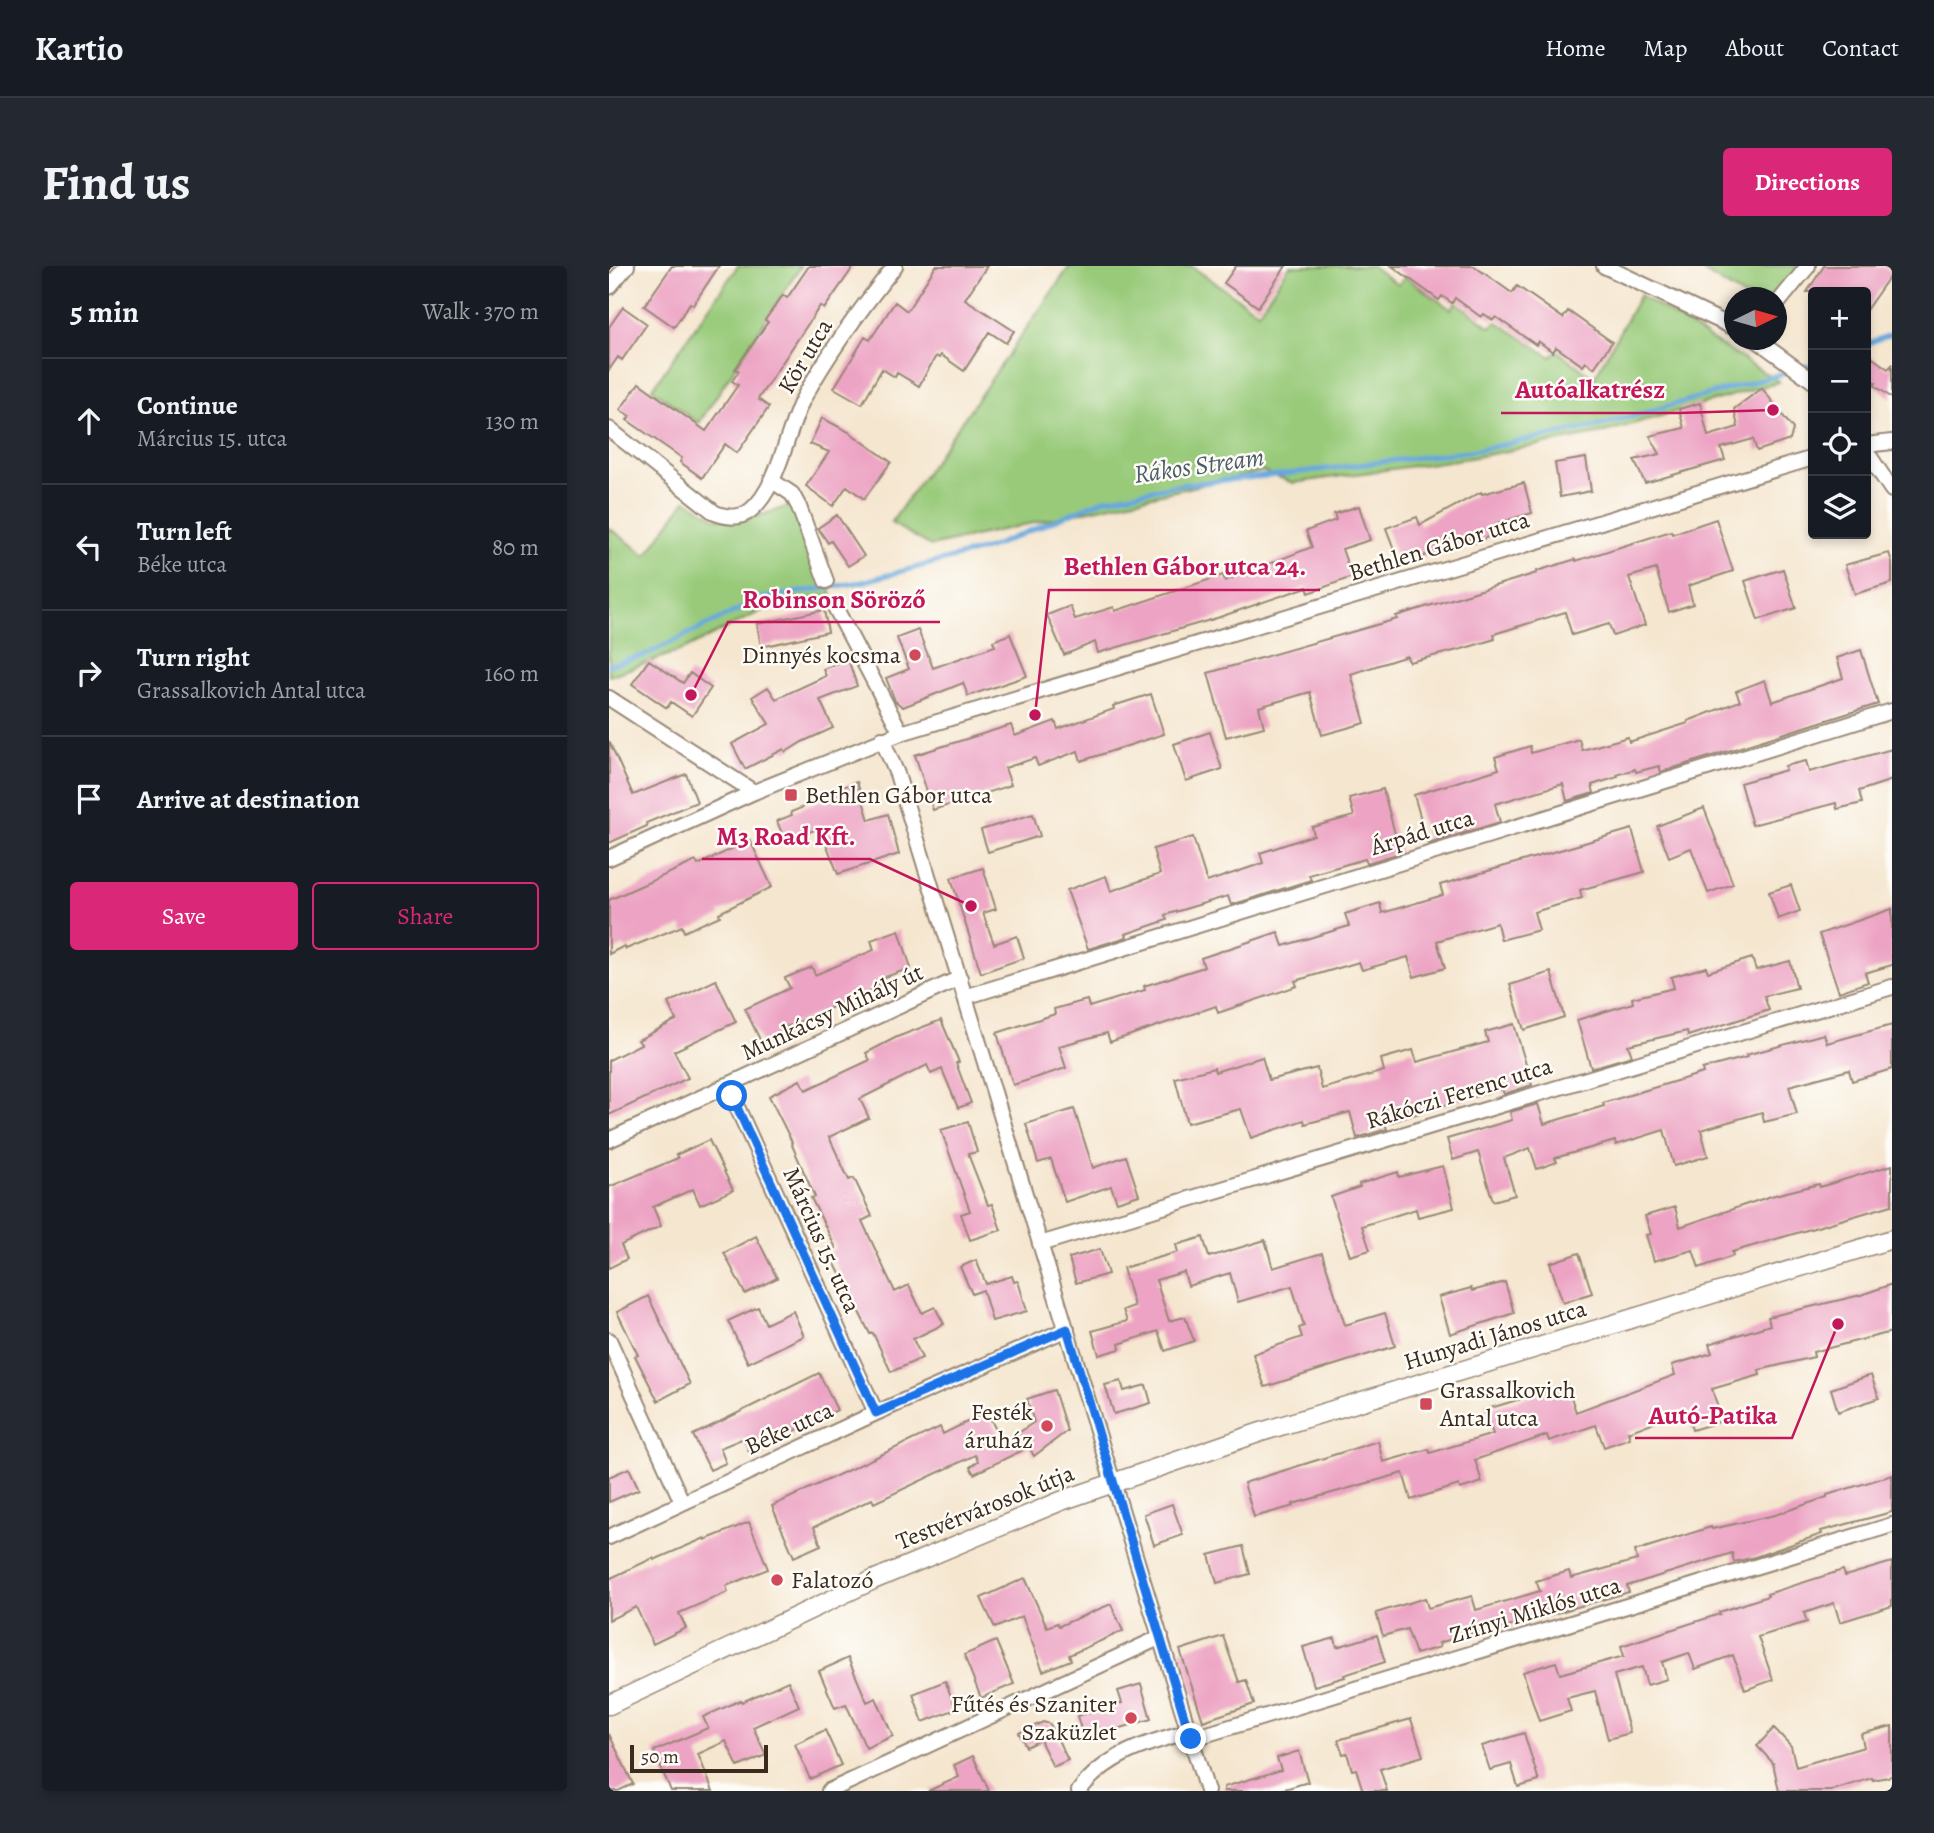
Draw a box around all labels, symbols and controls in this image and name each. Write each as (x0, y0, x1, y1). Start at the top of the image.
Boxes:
text: Kartio (35, 26, 123, 71)
text: Home (1545, 32, 1606, 64)
text: Map (1644, 32, 1688, 64)
text: About (1726, 32, 1784, 64)
text: Contact (1822, 32, 1899, 64)
button: Directions (1723, 148, 1892, 216)
text: Find us (42, 149, 190, 216)
north arrow (1724, 287, 1787, 350)
map controls (1808, 287, 1871, 539)
button: + (1808, 287, 1871, 350)
text: 5 min (70, 292, 139, 332)
text: Walk · 370 m (423, 296, 539, 327)
street label: Kör utca (770, 312, 840, 400)
button: − (1808, 350, 1871, 413)
callout: Autóalkatrész (1501, 366, 1679, 413)
text: Autóalkatrész (1514, 372, 1665, 407)
text: Continue (137, 388, 238, 423)
icon: ahead (70, 402, 108, 440)
text: 130 m (486, 406, 539, 437)
button: locate (1808, 413, 1871, 476)
text: Március 15. utca (137, 423, 287, 454)
water label: Rákos Stream (1132, 439, 1267, 492)
button: layers (1808, 476, 1871, 539)
street label: Bethlen Gábor utca (1345, 503, 1534, 589)
text: Turn left (137, 514, 232, 549)
icon: left (70, 528, 108, 566)
text: 80 m (492, 532, 539, 563)
callout: Bethlen Gábor utca 24. (1049, 543, 1320, 590)
text: Béke utca (137, 549, 227, 580)
text: Bethlen Gábor utca 24. (1064, 549, 1306, 584)
callout: Robinson Söröző (728, 575, 940, 622)
text: Robinson Söröző (742, 582, 926, 617)
place label: Dinnyés kocsma (742, 639, 902, 671)
text: Turn right (137, 640, 250, 675)
marker: Dinnyés kocsma (907, 647, 923, 663)
icon: right (70, 654, 108, 692)
text: 160 m (485, 658, 539, 689)
text: Grassalkovich Antal utca (137, 675, 366, 706)
place label: Bethlen Gábor utca (805, 779, 993, 811)
icon: arrive (70, 780, 108, 818)
text: Arrive at destination (137, 782, 360, 817)
marker: Bethlen Gábor utca (783, 787, 799, 803)
street label: Árpád utca (1366, 801, 1478, 863)
callout: M3 Road Kft. (702, 812, 870, 859)
text: M3 Road Kft. (716, 819, 856, 854)
button: Save (70, 882, 298, 950)
button: Share (312, 882, 539, 950)
street label: Munkácsy Mihály út (736, 956, 928, 1068)
street label: Rákóczi Ferenc utca (1362, 1049, 1557, 1137)
route start (716, 1080, 747, 1111)
street label: Március 15. utca (776, 1162, 869, 1319)
street label: Hunyadi János utca (1400, 1292, 1591, 1378)
place label: Grassalkovich Antal utca (1439, 1374, 1576, 1434)
callout: Autó-Patika (1635, 1391, 1792, 1438)
street label: Béke utca (740, 1393, 839, 1462)
place label: Festék áruház (965, 1396, 1033, 1456)
marker: Grassalkovich Antal utca (1418, 1396, 1434, 1412)
text: Autó-Patika (1648, 1398, 1778, 1433)
marker: Festék áruház (1039, 1418, 1055, 1434)
street label: Testvérvárosok útja (891, 1456, 1080, 1557)
place label: Falatozó (791, 1564, 873, 1596)
street label: Zrínyi Miklós utca (1445, 1569, 1625, 1651)
marker: Falatozó (769, 1572, 785, 1588)
place label: Fűtés és Szaniter Szaküzlet (951, 1688, 1117, 1748)
marker: Fűtés és Szaniter Szaküzlet (1123, 1710, 1139, 1726)
route end (1175, 1723, 1206, 1754)
scale bar (630, 1742, 768, 1774)
text: 50 m (641, 1744, 679, 1770)

